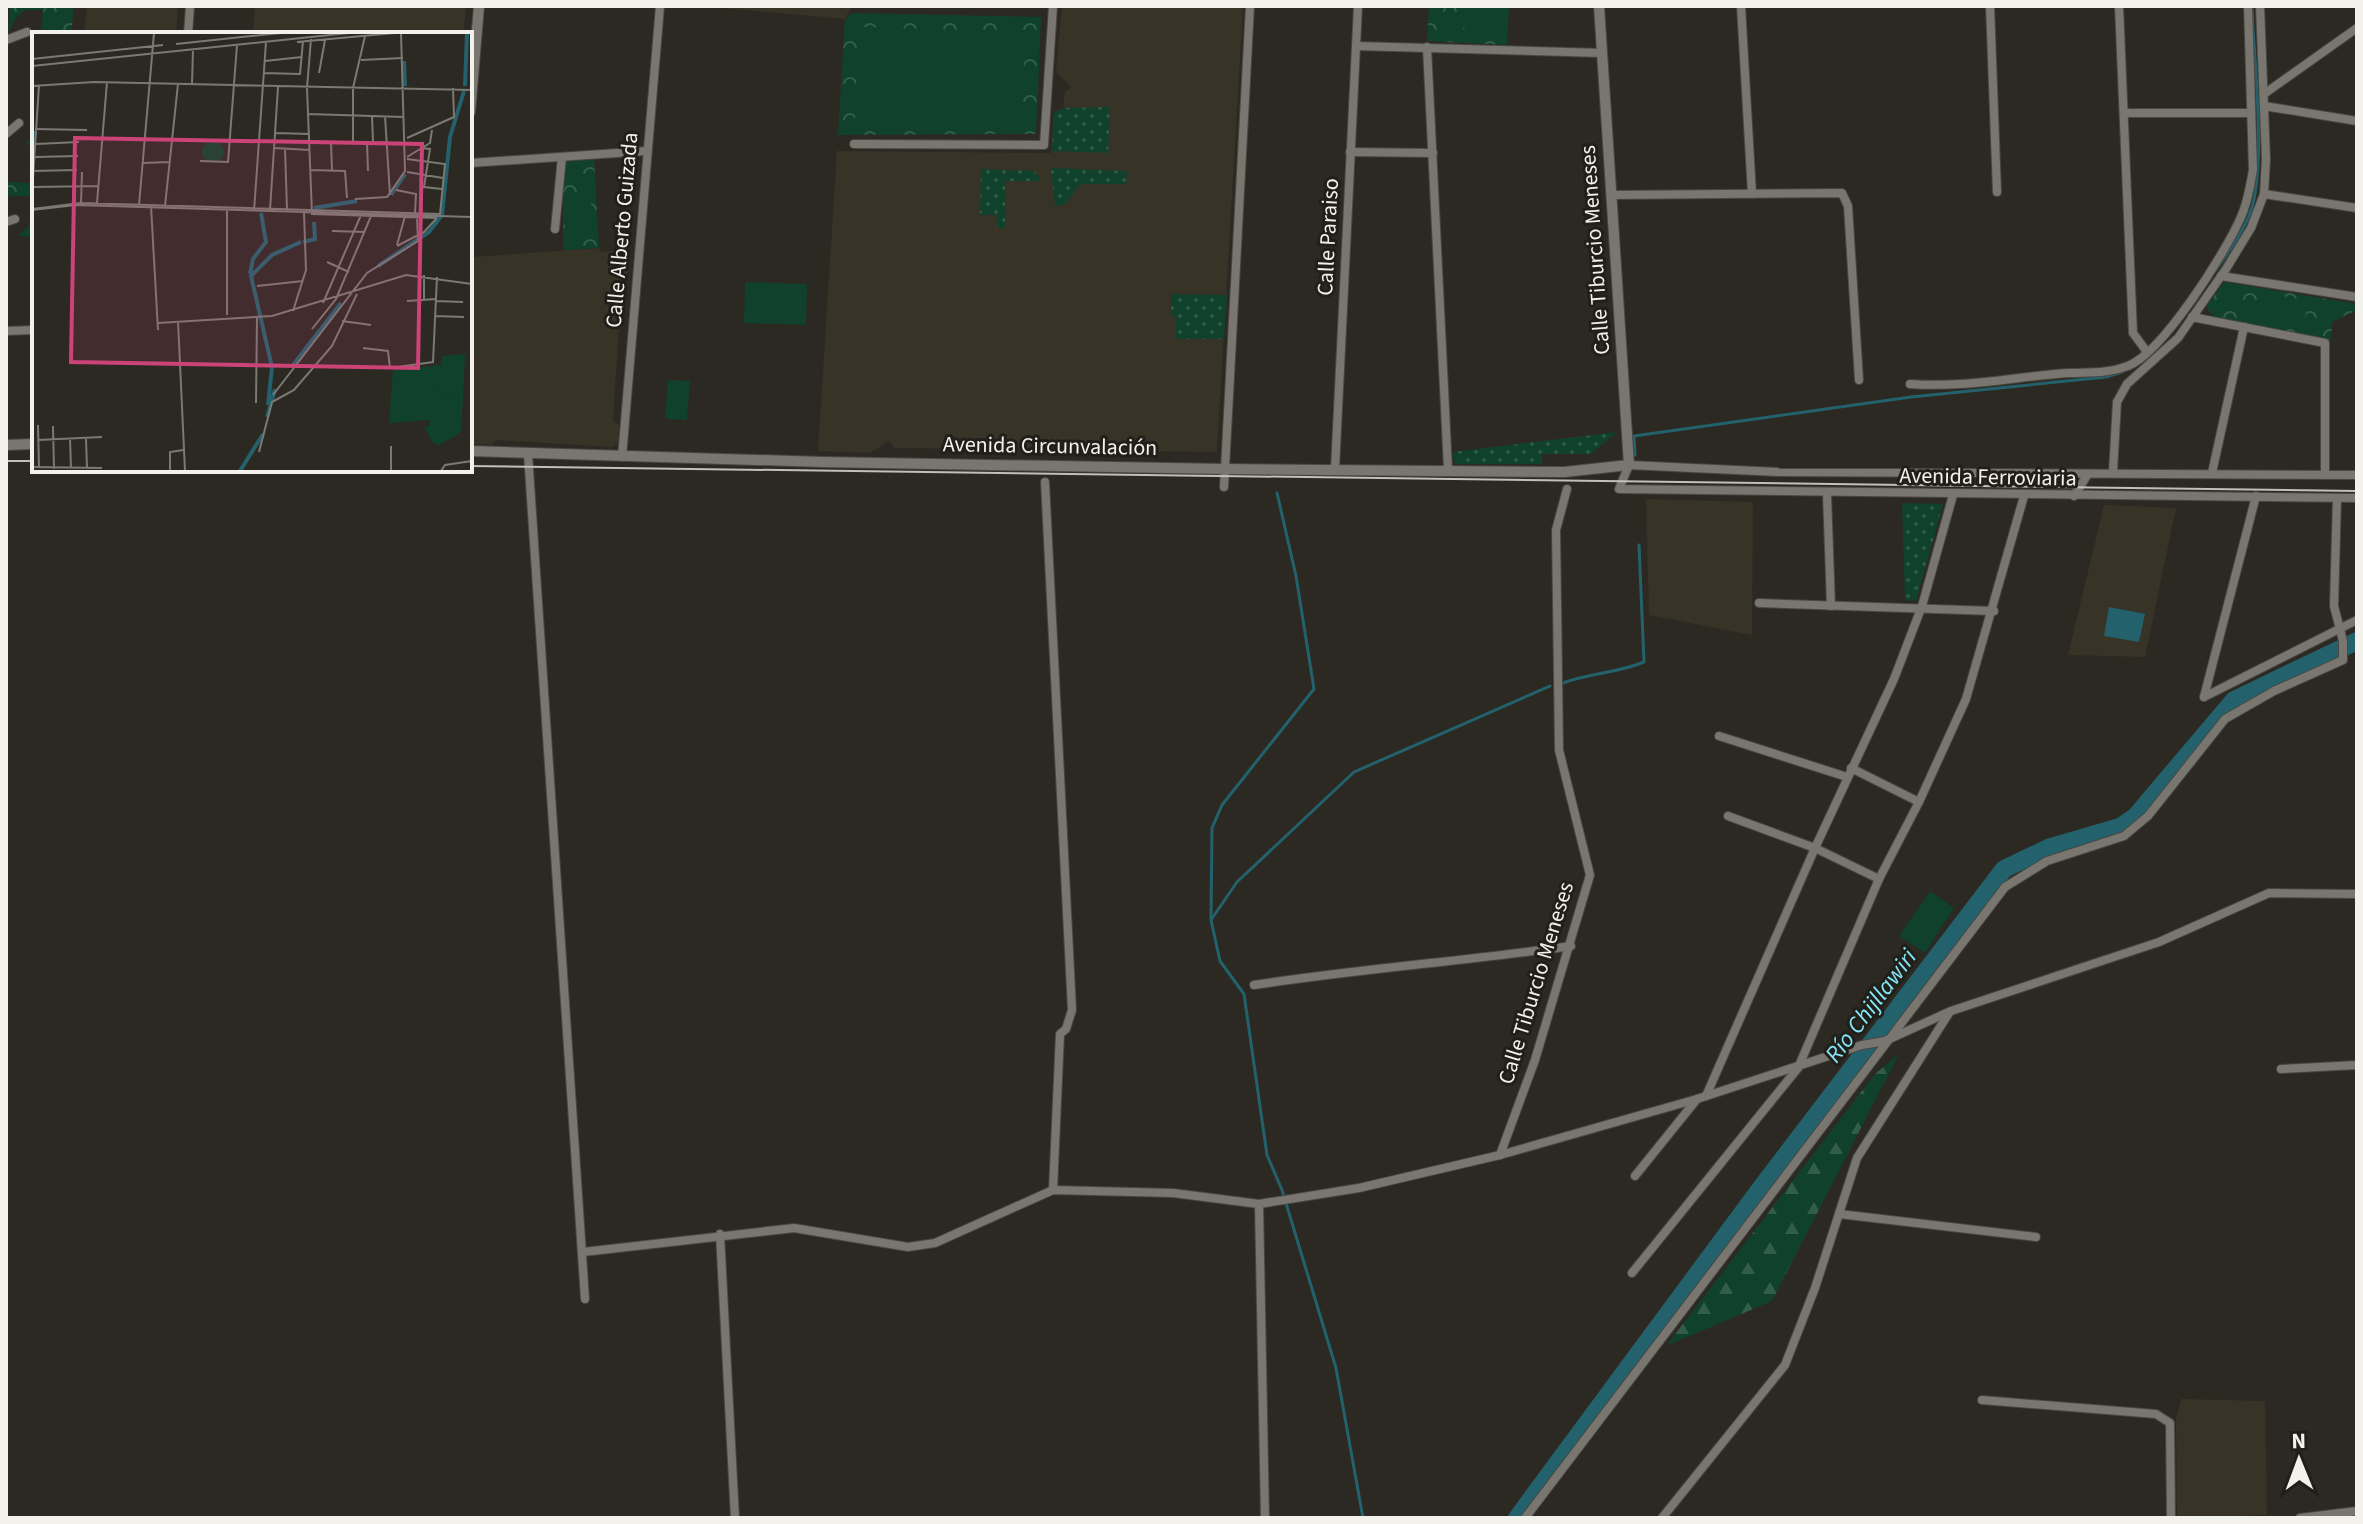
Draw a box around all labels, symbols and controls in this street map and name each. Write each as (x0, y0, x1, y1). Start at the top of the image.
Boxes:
inset map (32, 32, 472, 472)
street label: Calle Alberto Guizada (598, 131, 646, 329)
street label: Calle Tiburcio Meneses (1572, 144, 1618, 356)
street label: Calle Paraiso (1309, 177, 1347, 297)
street label: Avenida Circunvalación (942, 428, 1158, 464)
street label: Avenida Ferroviaria (1899, 459, 2077, 495)
street label: Calle Tiburcio Meneses (1490, 878, 1582, 1088)
water label: Río Chijllawiri (1817, 941, 1926, 1070)
north arrow (2259, 1420, 2339, 1500)
text: N (2291, 1425, 2306, 1457)

